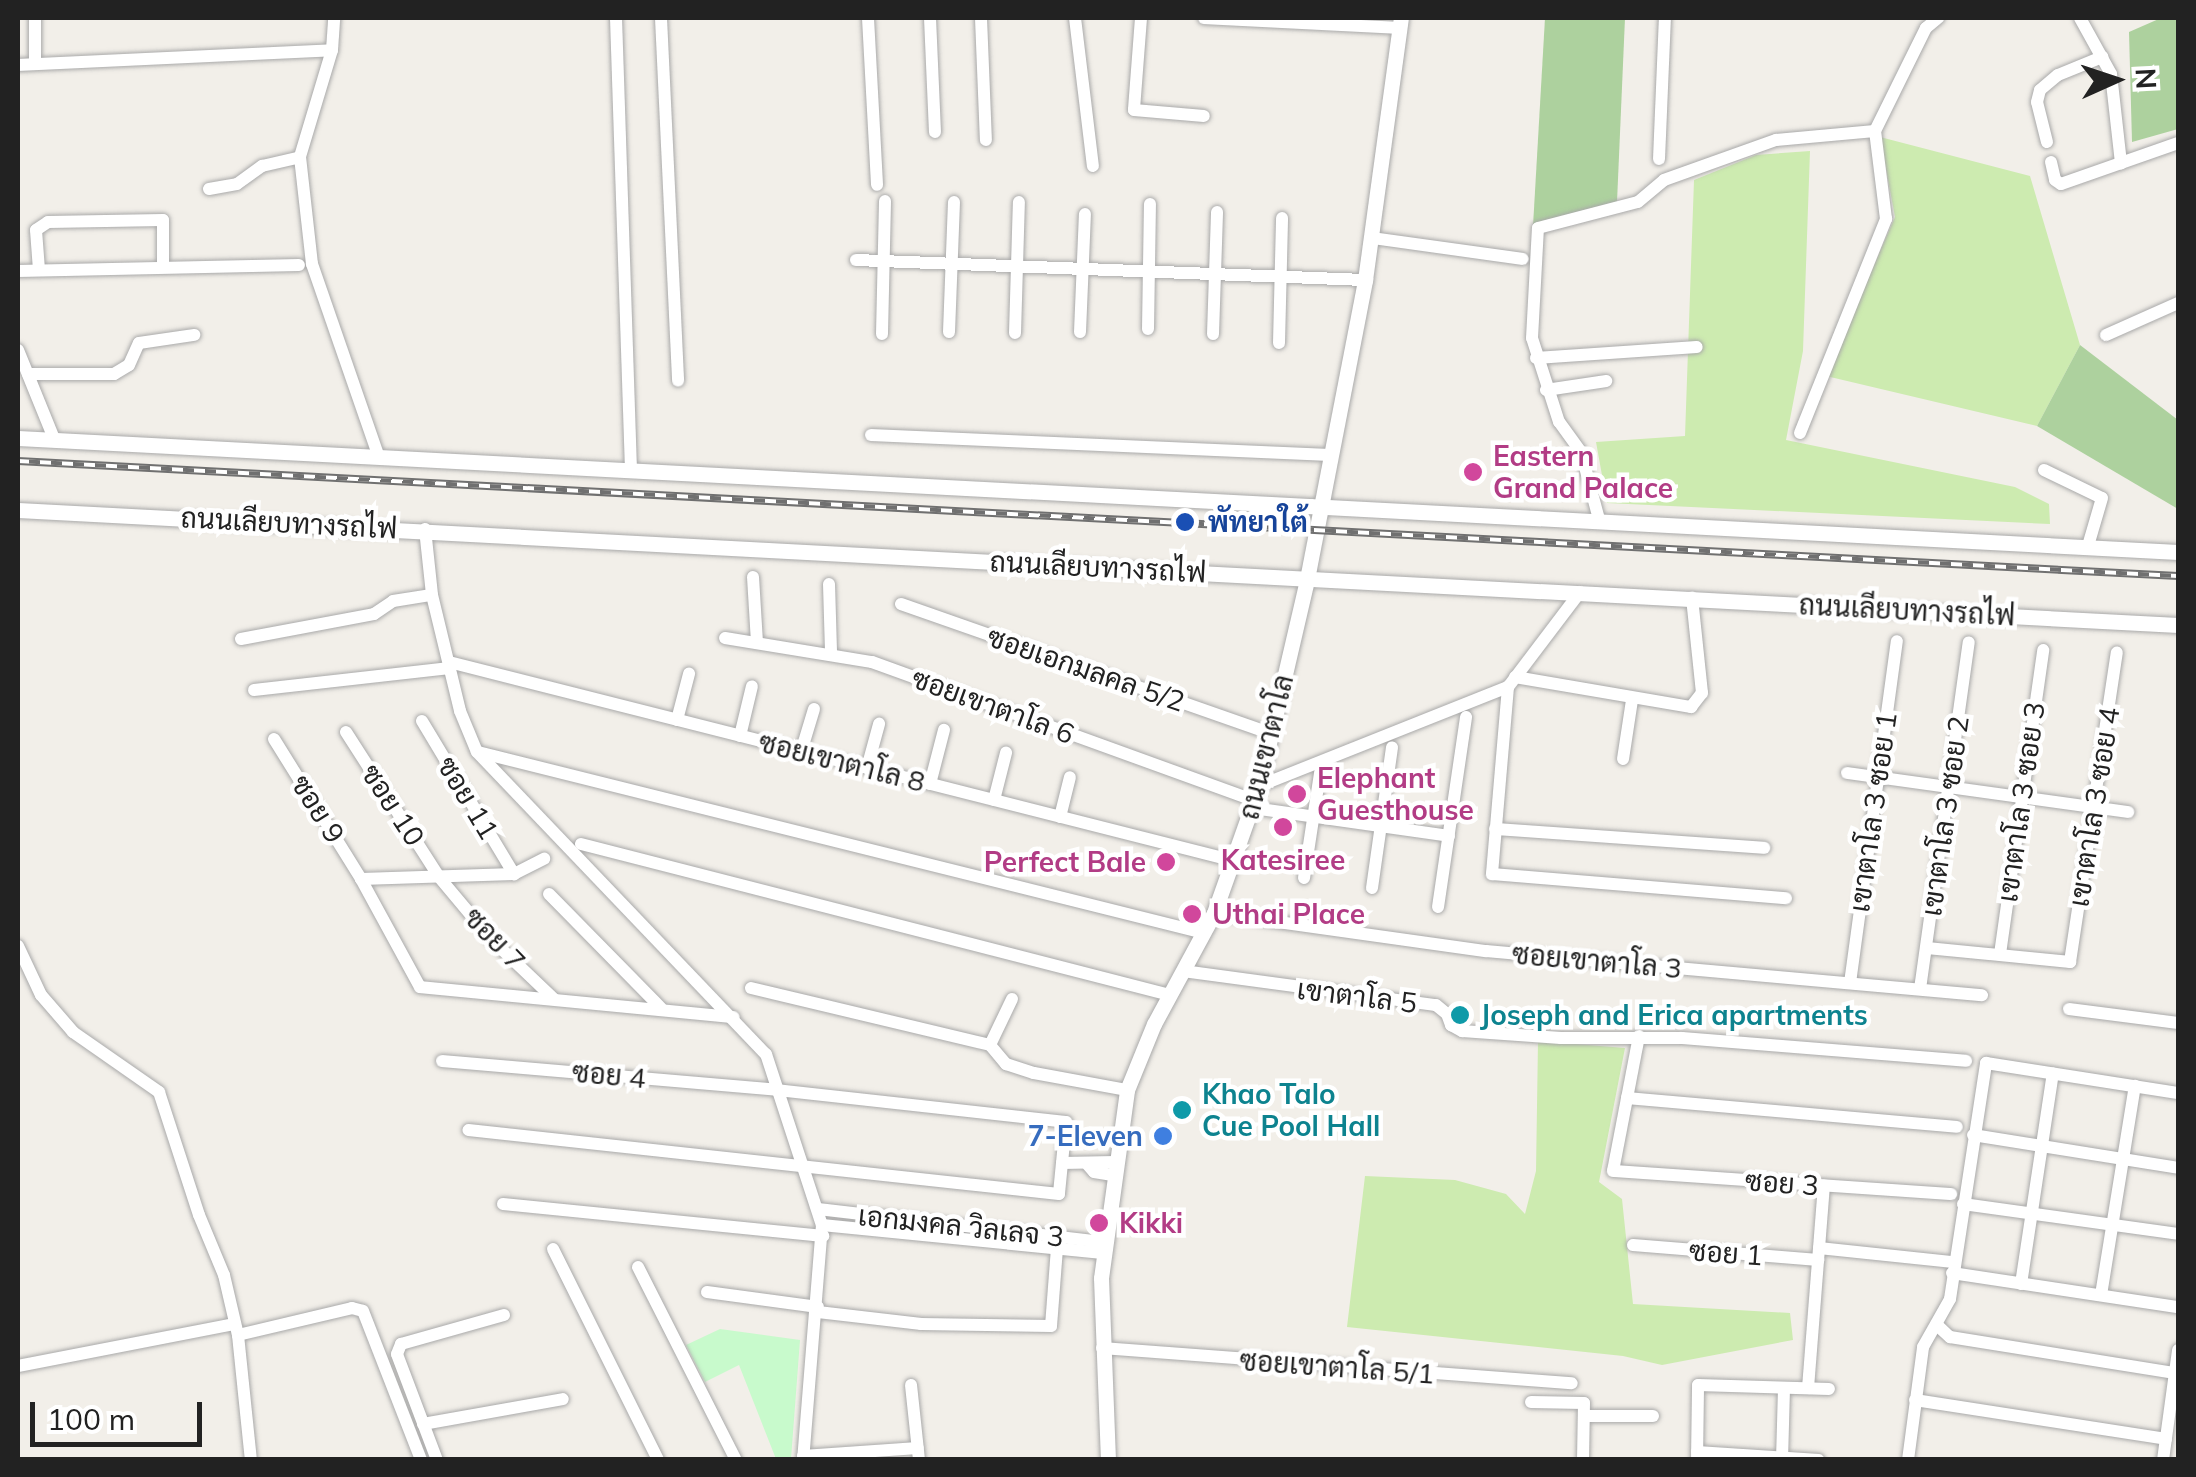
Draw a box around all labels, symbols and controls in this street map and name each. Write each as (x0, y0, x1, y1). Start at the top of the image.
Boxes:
north arrow (2066, 30, 2166, 130)
text: N (2128, 67, 2164, 90)
place label: Eastern Grand Palace (1493, 439, 1673, 505)
marker: Eastern Grand Palace (1462, 461, 1484, 483)
street label: ถนนเลียบทางรถไฟ (180, 501, 398, 545)
place label: พัทยาใต้ (1208, 505, 1308, 539)
marker: พัทยาใต้ (1172, 509, 1198, 535)
street label: ถนนเลียบทางรถไฟ (989, 545, 1207, 589)
street label: ถนนเลียบทางรถไฟ (1798, 588, 2016, 632)
street label: ซอยเอกมลคล 5/2 (983, 620, 1189, 718)
street label: ซอยเขาตาโล 6 (907, 661, 1079, 751)
street label: ถนนเขาตาโล (1232, 671, 1300, 823)
street label: เขาตาโล 3 ซอย 3 (1990, 700, 2052, 904)
street label: เขาตาโล 3 ซอย 4 (2062, 705, 2126, 909)
street label: เขาตาโล 3 ซอย 1 (1842, 710, 1904, 914)
street label: เขาตาโล 3 ซอย 2 (1914, 714, 1976, 918)
street label: ซอยเขาตาโล 8 (755, 725, 929, 799)
street label: ซอย 11 (430, 751, 506, 845)
street label: ซอย 10 (354, 758, 432, 852)
place label: Elephant Guesthouse (1317, 761, 1474, 827)
street label: ซอย 9 (284, 769, 352, 849)
marker: Elephant Guesthouse (1286, 783, 1308, 805)
marker: Katesiree (1272, 816, 1294, 838)
place label: Katesiree (1221, 843, 1345, 877)
place label: Perfect Bale (984, 845, 1146, 879)
marker: Perfect Bale (1155, 851, 1177, 873)
place label: Uthai Place (1212, 897, 1365, 931)
street label: ซอย 7 (457, 901, 533, 977)
marker: Uthai Place (1181, 903, 1203, 925)
street label: ซอยเขาตาโล 3 (1511, 937, 1683, 985)
street label: เขาตาโล 5 (1295, 972, 1419, 1020)
place label: Joseph and Erica apartments (1480, 998, 1868, 1032)
marker: Joseph and Erica apartments (1449, 1004, 1471, 1026)
street label: ซอย 4 (571, 1055, 647, 1095)
place label: Khao Talo Cue Pool Hall (1202, 1077, 1380, 1143)
marker: Khao Talo Cue Pool Hall (1171, 1099, 1193, 1121)
place label: 7-Eleven (1028, 1119, 1143, 1153)
marker: 7-Eleven (1152, 1125, 1174, 1147)
street label: ซอย 3 (1744, 1164, 1820, 1202)
street label: เอกมงคล วิลเลจ 3 (856, 1198, 1066, 1254)
place label: Kikki (1119, 1206, 1183, 1240)
marker: Kikki (1088, 1212, 1110, 1234)
street label: ซอย 1 (1688, 1234, 1764, 1272)
street label: ซอยเขาตาโล 5/1 (1239, 1343, 1435, 1391)
scale bar (35, 1382, 208, 1444)
text: 100 m (47, 1400, 135, 1438)

